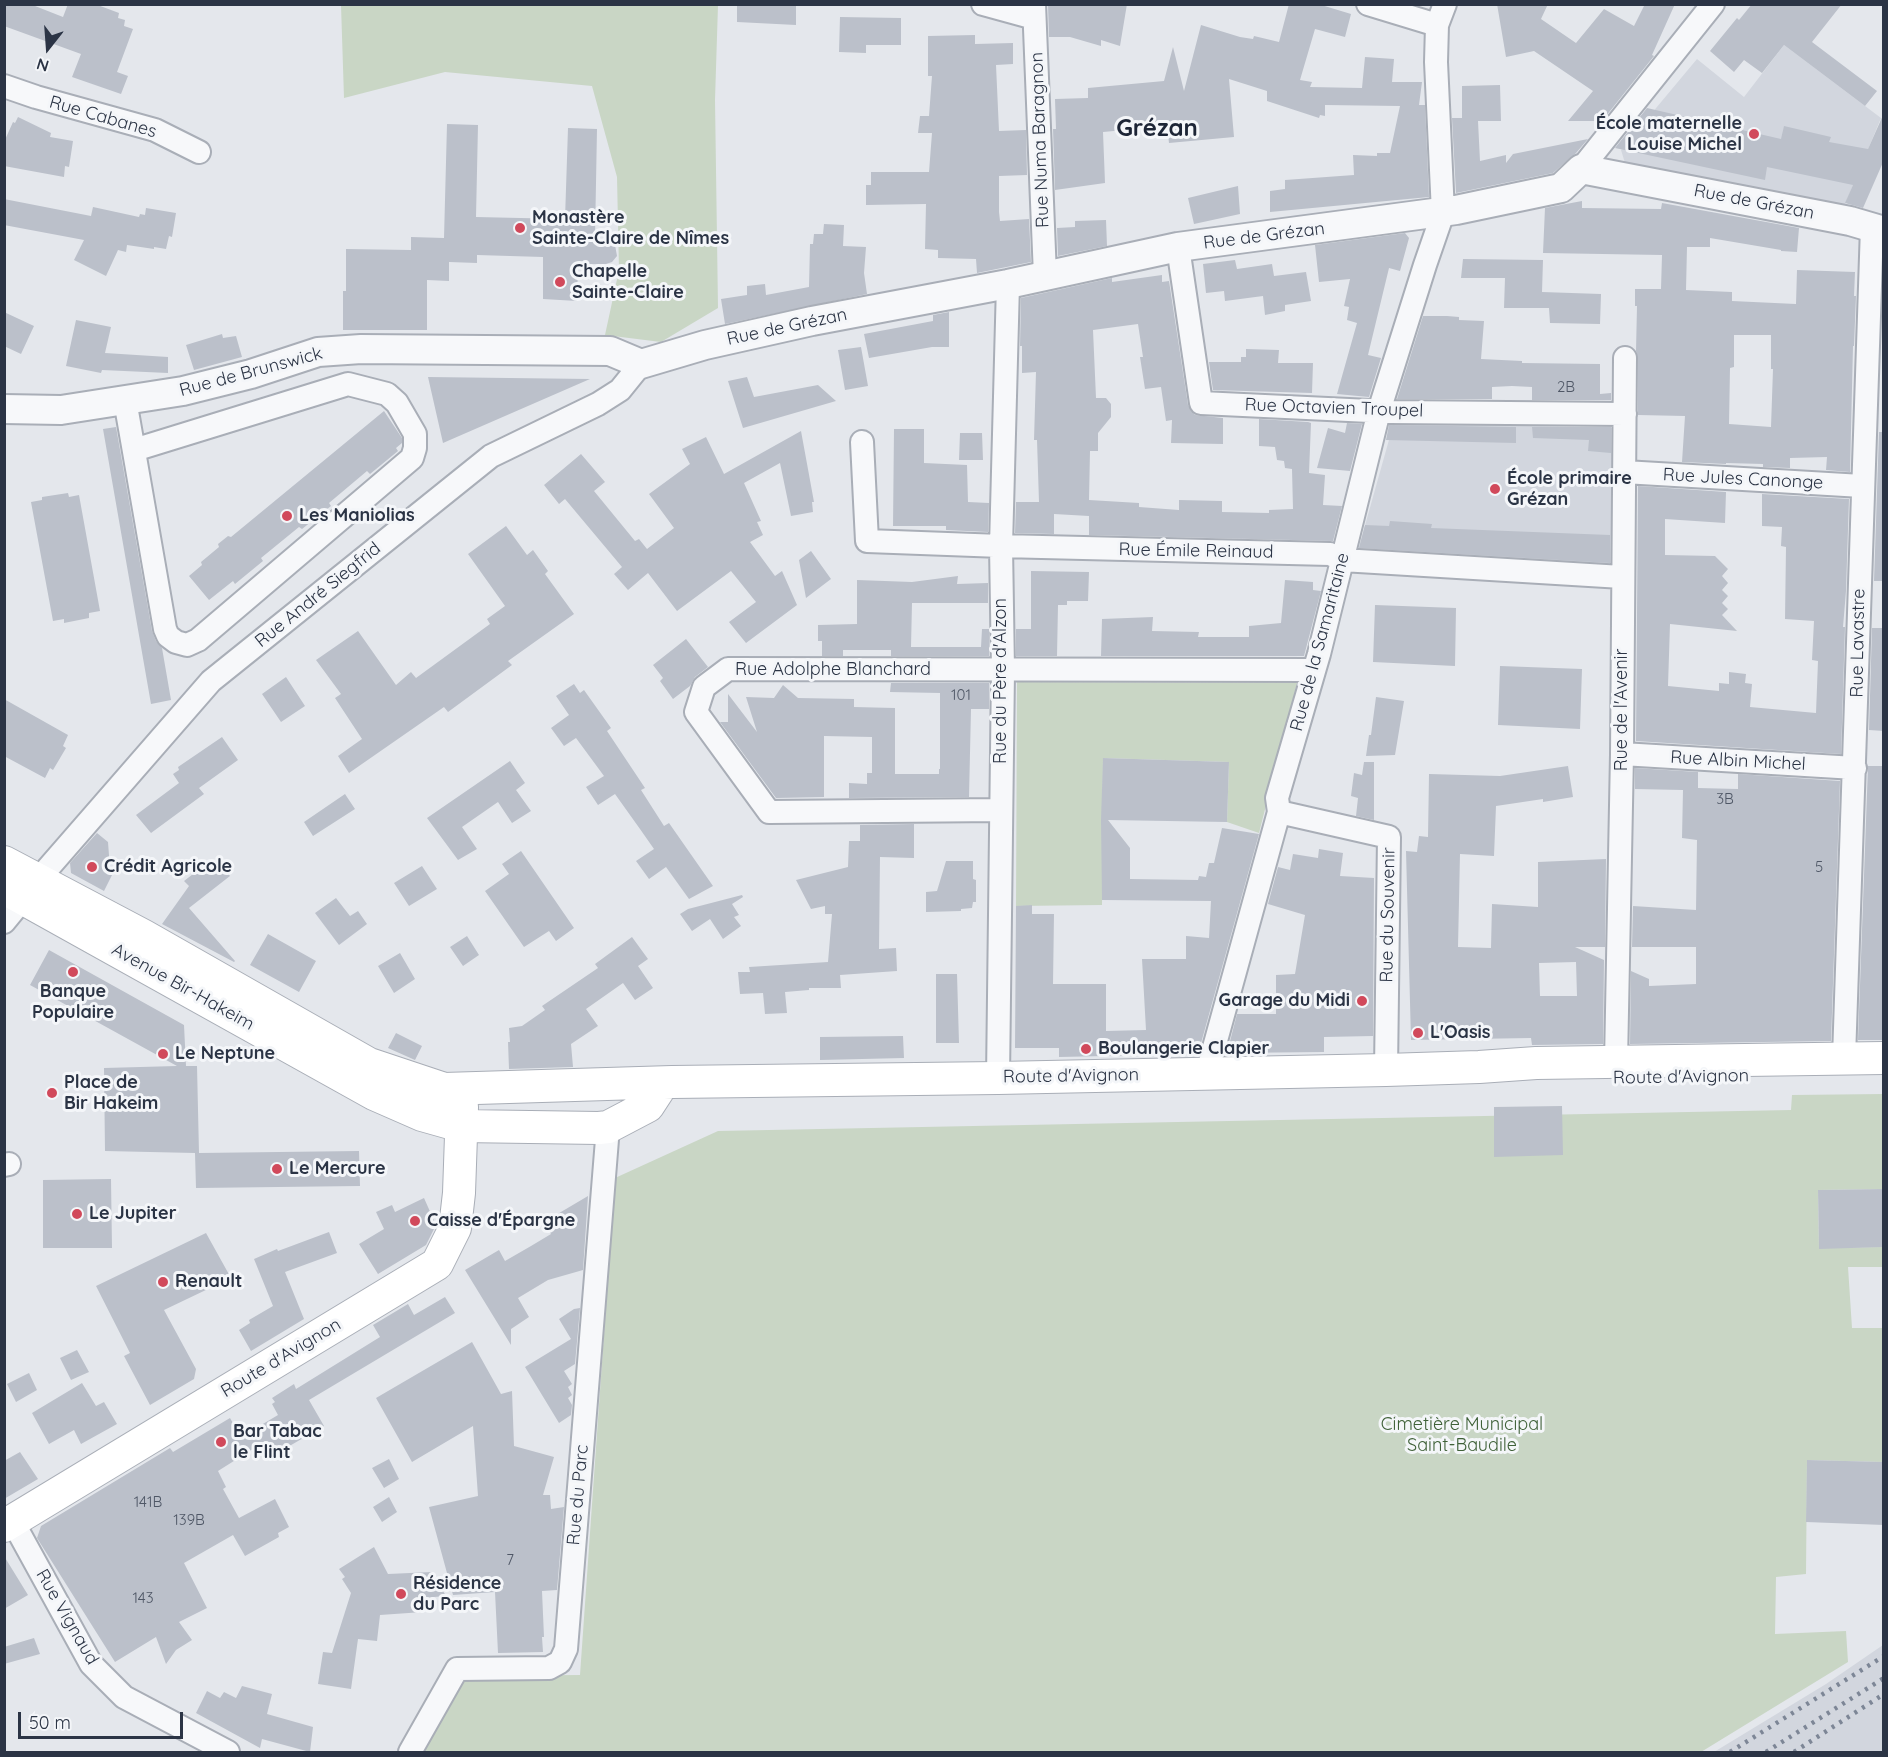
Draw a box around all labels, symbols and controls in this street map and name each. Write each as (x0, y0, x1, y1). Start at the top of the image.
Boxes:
north arrow (18, 18, 78, 78)
street label: Rue Numa Baragnon (1026, 52, 1054, 228)
text: N (34, 54, 51, 76)
street label: Rue Cabanes (47, 91, 159, 143)
place label: École maternelle Louise Michel (1596, 113, 1742, 156)
district label: Grézan (1116, 115, 1198, 143)
marker: École maternelle Louise Michel (1747, 127, 1761, 141)
street label: Rue de Grézan (1692, 180, 1816, 224)
place label: Monastère Sainte-Claire de Nîmes (532, 207, 729, 250)
street label: Rue de Grézan (1202, 218, 1326, 254)
marker: Monastère Sainte-Claire de Nîmes (513, 221, 527, 235)
place label: Chapelle Sainte-Claire (572, 261, 684, 304)
marker: Chapelle Sainte-Claire (553, 275, 567, 289)
street label: Rue de Grézan (725, 304, 849, 350)
street label: Rue de Brunswick (177, 343, 325, 401)
house number: 2B (1557, 378, 1575, 396)
street label: Rue Octavien Troupel (1244, 394, 1424, 422)
street label: Rue Jules Canonge (1662, 464, 1824, 494)
place label: École primaire Grézan (1507, 468, 1632, 510)
marker: École primaire Grézan (1488, 482, 1502, 496)
place label: Les Maniolias (299, 505, 415, 527)
marker: Les Maniolias (280, 509, 294, 523)
street label: Rue André Siegfrid (251, 538, 385, 652)
street label: Rue Émile Reinaud (1118, 539, 1274, 563)
street label: Rue de la Samaritaine (1286, 550, 1354, 734)
street label: Rue Lavastre (1846, 588, 1870, 698)
street label: Rue du Père d'Alzon (990, 598, 1012, 764)
street label: Rue de l'Avenir (1611, 649, 1633, 771)
street label: Rue Adolphe Blanchard (735, 659, 931, 681)
house number: 101 (951, 686, 971, 704)
street label: Rue Albin Michel (1670, 747, 1806, 775)
house number: 3B (1716, 790, 1734, 808)
street label: Rue du Souvenir (1376, 847, 1400, 983)
place label: Crédit Agricole (104, 856, 232, 878)
house number: 5 (1815, 858, 1823, 876)
marker: Crédit Agricole (85, 860, 99, 874)
street label: Avenue Bir-Hakeim (108, 939, 258, 1035)
marker: Banque Populaire (66, 965, 80, 979)
place label: Banque Populaire (32, 981, 114, 1024)
place label: Garage du Midi (1218, 990, 1350, 1012)
marker: Garage du Midi (1355, 994, 1369, 1008)
place label: L'Oasis (1430, 1022, 1490, 1044)
marker: L'Oasis (1411, 1026, 1425, 1040)
place label: Boulangerie Clapier (1098, 1038, 1269, 1060)
marker: Boulangerie Clapier (1079, 1042, 1093, 1056)
place label: Le Neptune (175, 1043, 275, 1065)
marker: Le Neptune (156, 1047, 170, 1061)
street label: Route d'Avignon (1003, 1064, 1139, 1088)
street label: Route d'Avignon (1613, 1065, 1749, 1089)
place label: Place de Bir Hakeim (64, 1072, 158, 1114)
marker: Place de Bir Hakeim (45, 1086, 59, 1100)
place label: Le Mercure (289, 1158, 386, 1180)
marker: Le Mercure (270, 1162, 284, 1176)
place label: Le Jupiter (89, 1203, 177, 1225)
marker: Le Jupiter (70, 1207, 84, 1221)
place label: Caisse d'Épargne (427, 1210, 575, 1232)
marker: Caisse d'Épargne (408, 1214, 422, 1228)
place label: Renault (175, 1271, 242, 1293)
marker: Renault (156, 1275, 170, 1289)
street label: Route d'Avignon (217, 1314, 345, 1402)
park label: Cimetière Municipal Saint-Baudile (1381, 1414, 1543, 1456)
place label: Bar Tabac le Flint (233, 1421, 322, 1464)
marker: Bar Tabac le Flint (214, 1435, 228, 1449)
street label: Rue du Parc (563, 1444, 593, 1546)
house number: 141B (134, 1493, 162, 1511)
house number: 139B (173, 1511, 205, 1529)
house number: 7 (506, 1551, 514, 1569)
street label: Rue Vignaud (31, 1565, 103, 1669)
place label: Résidence du Parc (413, 1573, 501, 1616)
marker: Résidence du Parc (394, 1587, 408, 1601)
house number: 143 (132, 1589, 154, 1607)
scale bar (21, 1700, 186, 1738)
text: 50 m (29, 1711, 71, 1734)

